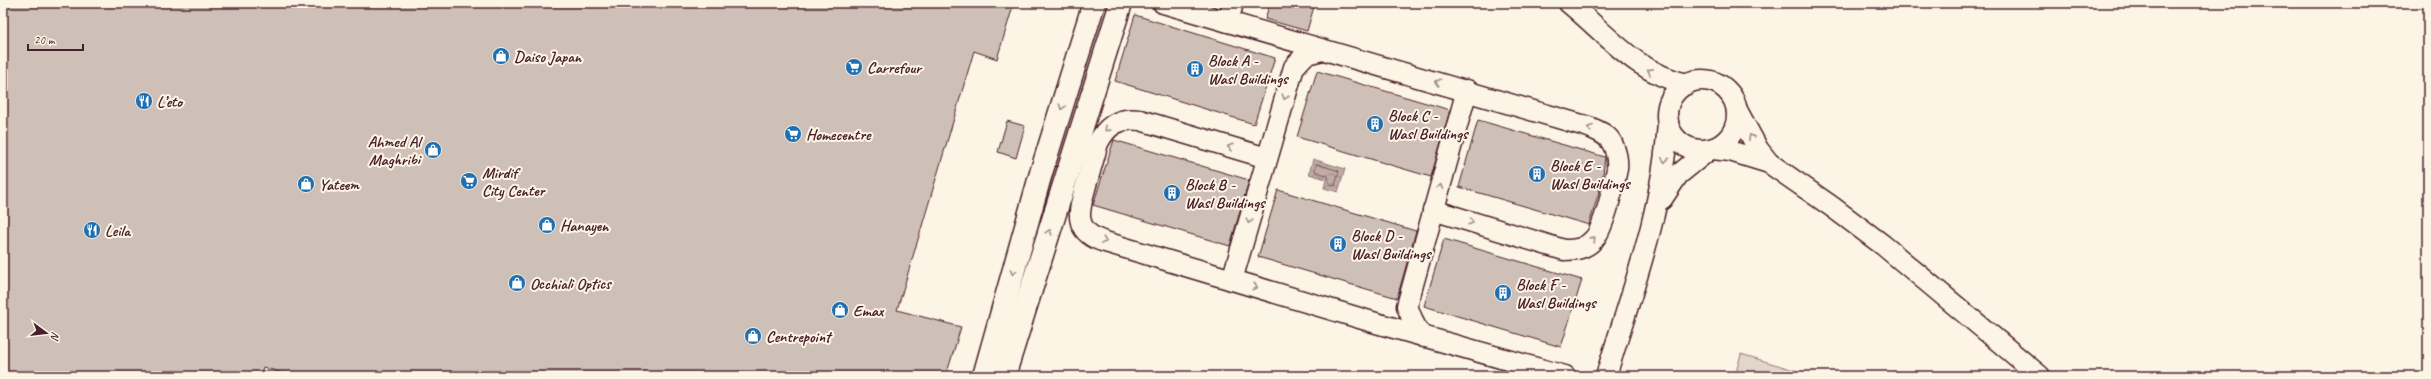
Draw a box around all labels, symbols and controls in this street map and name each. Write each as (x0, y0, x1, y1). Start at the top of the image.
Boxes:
scale bar (28, 26, 83, 52)
text: 20 m (34, 32, 56, 48)
shop icon: Daiso Japan (491, 46, 511, 66)
place label: Daiso Japan (514, 47, 583, 67)
place label: Block A - Wasl Buildings (1208, 51, 1289, 89)
supermarket icon: Carrefour (844, 57, 864, 77)
place label: Carrefour (867, 58, 923, 78)
building icon: Block A - Wasl Buildings (1185, 59, 1205, 79)
one-way arrow (1647, 69, 1655, 76)
one-way arrow (1435, 78, 1442, 87)
restaurant icon: L’eto (134, 91, 154, 111)
place label: L’eto (157, 92, 184, 112)
one-way arrow (1281, 93, 1290, 100)
one-way arrow (1058, 103, 1066, 110)
place label: Block C - Wasl Buildings (1388, 106, 1469, 144)
building icon: Block C - Wasl Buildings (1365, 114, 1385, 134)
supermarket icon: Homecentre (783, 124, 803, 144)
one-way arrow (1586, 124, 1593, 132)
place label: Homecentre (806, 125, 872, 145)
one-way arrow (1104, 125, 1112, 132)
place label: Ahmed Al Maghribi (368, 132, 423, 170)
one-way arrow (1749, 134, 1756, 141)
shop icon: Ahmed Al Maghribi (423, 140, 443, 160)
one-way arrow (1227, 143, 1234, 152)
place label: Block E - Wasl Buildings (1550, 156, 1631, 194)
one-way arrow (1661, 157, 1670, 163)
place label: Mirdif City Center (482, 163, 547, 201)
building icon: Block E - Wasl Buildings (1527, 164, 1547, 184)
supermarket icon: Mirdif City Center (459, 171, 479, 191)
shop icon: Yateem (296, 174, 316, 194)
place label: Yateem (319, 175, 360, 195)
place label: Block B - Wasl Buildings (1185, 175, 1266, 213)
building icon: Block B - Wasl Buildings (1162, 183, 1182, 203)
one-way arrow (1435, 184, 1444, 191)
shop icon: Hanayen (537, 215, 557, 235)
place label: Hanayen (560, 216, 610, 236)
one-way arrow (1467, 217, 1474, 226)
one-way arrow (1245, 218, 1254, 225)
restaurant icon: Leila (82, 220, 102, 240)
place label: Leila (105, 221, 131, 241)
place label: Block D - Wasl Buildings (1351, 226, 1432, 264)
one-way arrow (1044, 229, 1053, 236)
building icon: Block D - Wasl Buildings (1328, 234, 1348, 254)
one-way arrow (1100, 236, 1107, 245)
one-way arrow (1588, 236, 1595, 244)
one-way arrow (1009, 268, 1018, 275)
shop icon: Occhiali Optics (507, 273, 527, 293)
place label: Occhiali Optics (530, 274, 613, 294)
place label: Block F - Wasl Buildings (1516, 275, 1597, 313)
one-way arrow (1251, 282, 1258, 291)
building icon: Block F - Wasl Buildings (1493, 283, 1513, 303)
shop icon: Emax (830, 300, 850, 320)
place label: Emax (853, 301, 885, 321)
north arrow (26, 313, 66, 353)
shop icon: Centrepoint (743, 326, 763, 346)
place label: Centrepoint (766, 327, 833, 347)
text: N (47, 330, 63, 343)

